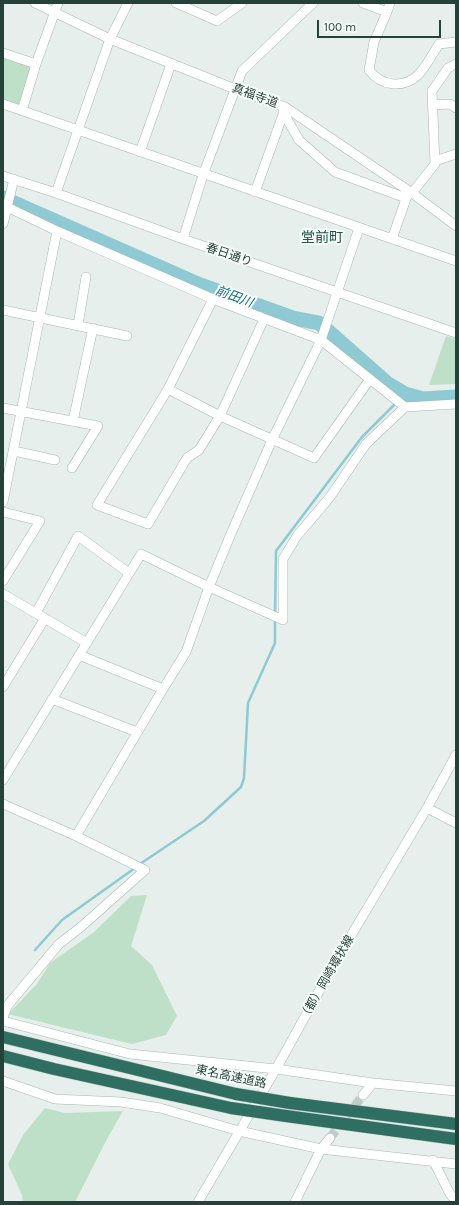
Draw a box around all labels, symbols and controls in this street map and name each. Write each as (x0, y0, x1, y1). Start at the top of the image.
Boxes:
scale bar (319, 12, 443, 38)
text: 100 m (324, 20, 356, 34)
street label: 真福寺道 (230, 81, 280, 111)
district label: 堂前町 (301, 230, 343, 246)
street label: 春日通り (204, 240, 254, 270)
water label: 前田川 (213, 283, 255, 311)
street label: （都）岡崎環状線 (297, 933, 357, 1023)
street label: 東名高速道路 (194, 1062, 268, 1092)

